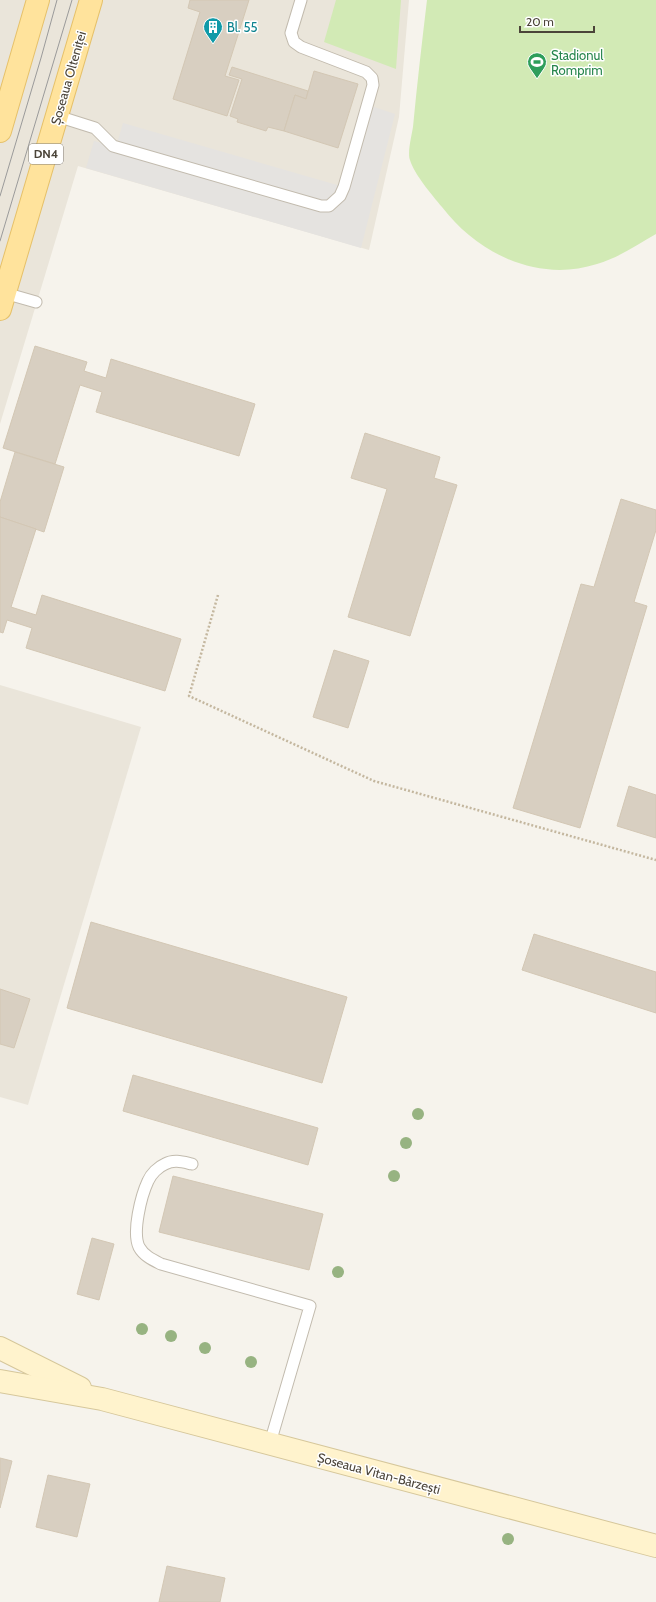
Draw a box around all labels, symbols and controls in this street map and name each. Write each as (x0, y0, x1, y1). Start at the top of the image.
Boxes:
scale bar (520, 8, 594, 34)
text: 20 m (526, 14, 554, 29)
building icon: Bl. 55 (202, 16, 224, 44)
place label: Bl. 55 (227, 19, 257, 35)
street label: Șoseaua Olteniței (47, 29, 90, 127)
place label: Stadionul Romprim (551, 47, 603, 78)
sports icon: Stadionul Romprim (526, 51, 548, 79)
road number: DN4 (29, 144, 63, 164)
street label: Șoseaua Vitan-Bârzești (315, 1449, 442, 1498)

